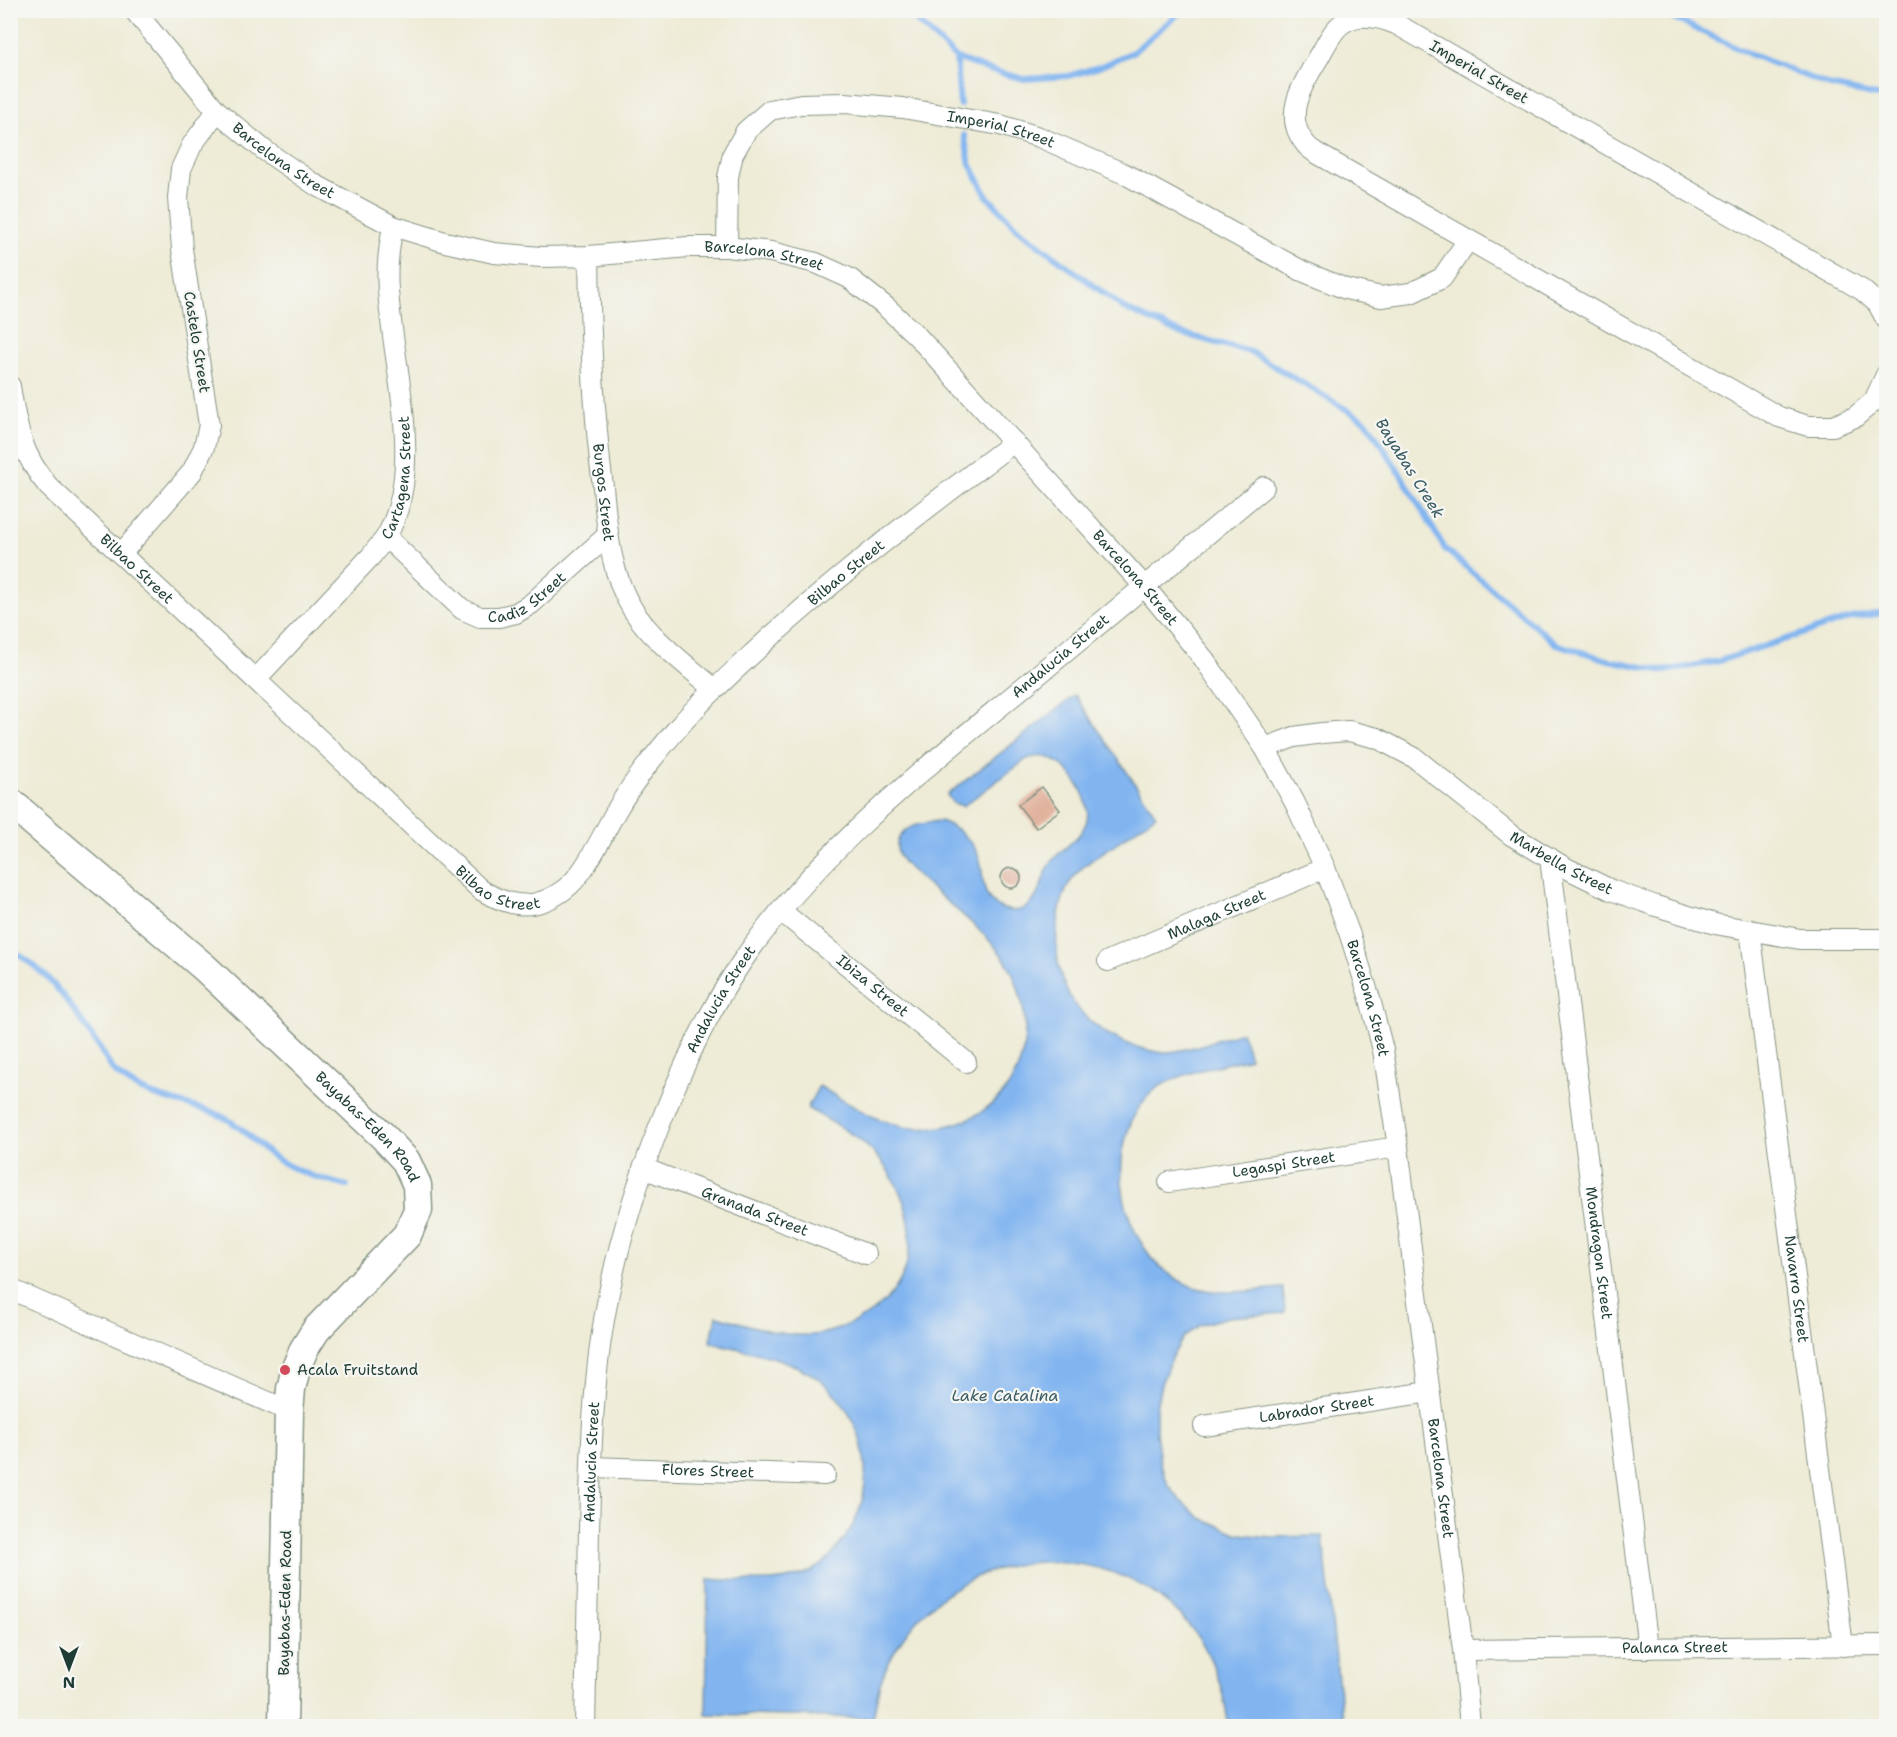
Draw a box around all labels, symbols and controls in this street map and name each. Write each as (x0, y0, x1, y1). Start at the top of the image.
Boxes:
street label: Imperial Street (1426, 36, 1532, 108)
street label: Imperial Street (945, 106, 1058, 153)
street label: Barcelona Street (228, 118, 338, 203)
street label: Barcelona Street (705, 237, 827, 275)
street label: Castelo Street (179, 290, 215, 394)
water label: Bayabas Creek (1371, 414, 1449, 522)
street label: Cartagena Street (377, 415, 415, 543)
street label: Burgos Street (588, 442, 619, 543)
street label: Barcelona Street (1088, 526, 1183, 630)
street label: Bilbao Street (96, 529, 178, 608)
street label: Bilbao Street (803, 535, 889, 610)
street label: Cadiz Street (488, 567, 570, 627)
street label: Andalucia Street (1007, 610, 1113, 703)
street label: Marbella Street (1506, 827, 1616, 899)
street label: Bilbao Street (451, 861, 542, 915)
street label: Malaga Street (1164, 885, 1269, 944)
street label: Barcelona Street (1342, 937, 1394, 1058)
street label: Andalucia Street (682, 941, 760, 1056)
street label: Ibiza Street (832, 950, 913, 1021)
street label: Bayabas-Eden Road (311, 1067, 424, 1186)
street label: Legaspi Street (1231, 1147, 1336, 1182)
street label: Granada Street (699, 1181, 811, 1241)
street label: Mondragon Street (1581, 1185, 1617, 1321)
street label: Navarro Street (1780, 1234, 1814, 1344)
place label: Acala Fruitstand (297, 1360, 419, 1380)
marker: Acala Fruitstand (278, 1363, 292, 1377)
water label: Lake Catalina (951, 1385, 1059, 1406)
street label: Labrador Street (1258, 1390, 1376, 1428)
street label: Andalucia Street (579, 1401, 604, 1523)
street label: Barcelona Street (1423, 1417, 1458, 1540)
street label: Flores Street (661, 1459, 755, 1483)
street label: Bayabas-Eden Road (274, 1530, 296, 1676)
street label: Palanca Street (1622, 1637, 1728, 1658)
north arrow (39, 1638, 99, 1698)
text: N (63, 1672, 75, 1693)

